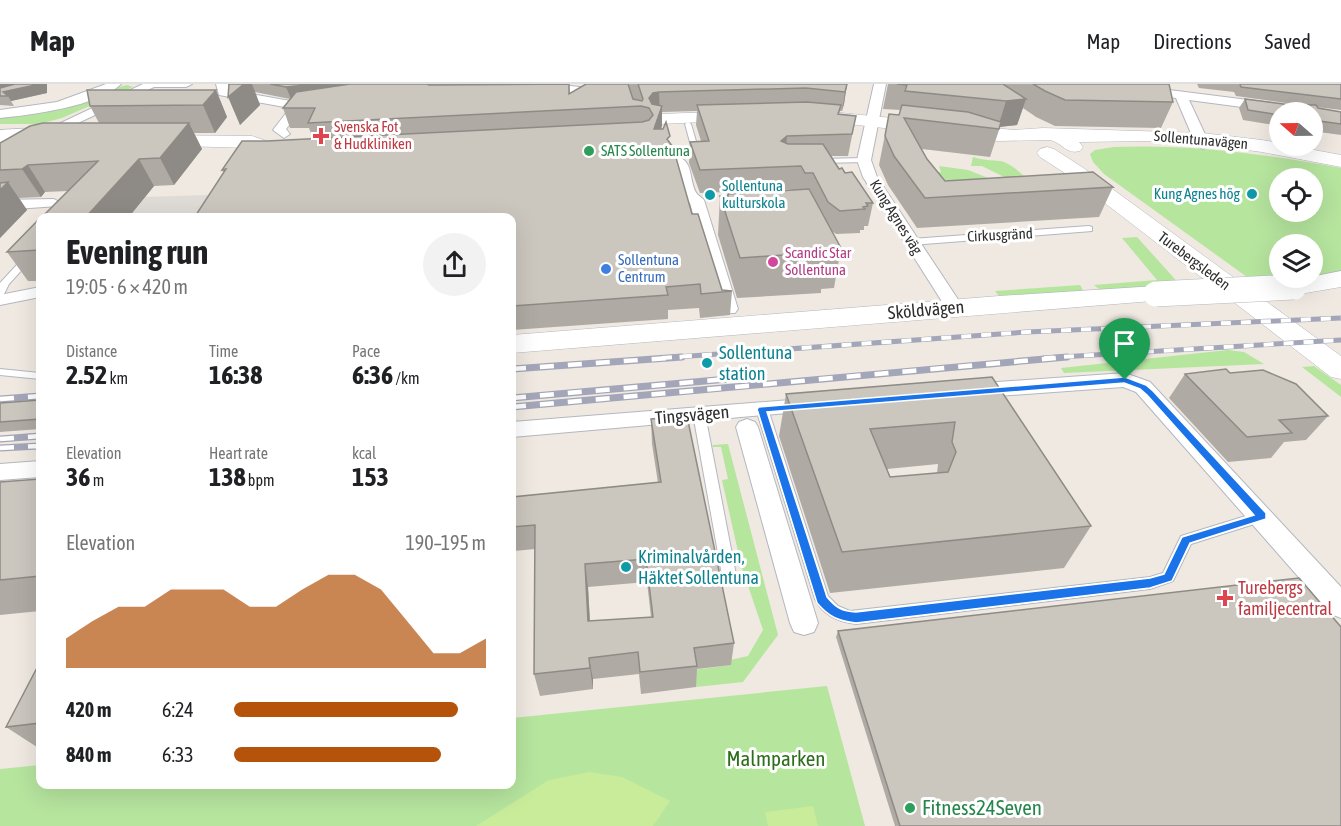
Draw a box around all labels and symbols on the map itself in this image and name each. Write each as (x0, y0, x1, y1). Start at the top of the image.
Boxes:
north arrow (1269, 102, 1323, 156)
place label: Svenska Fot & Hudkliniken (334, 118, 412, 152)
marker: Svenska Fot & Hudkliniken (312, 127, 330, 145)
street label: Sollentunavägen (1153, 127, 1249, 152)
place label: SATS Sollentuna (601, 142, 690, 159)
marker: SATS Sollentuna (582, 144, 596, 158)
street label: Kung Agnes väg (867, 176, 926, 258)
place label: Sollentuna kulturskola (722, 177, 785, 211)
place label: Kung Agnes hög (1154, 185, 1241, 202)
marker: Kung Agnes hög (1245, 187, 1259, 201)
marker: Sollentuna kulturskola (703, 188, 717, 202)
street label: Cirkusgränd (967, 224, 1033, 245)
street label: Turebergsleden (1155, 228, 1234, 293)
place label: Scandic Star Sollentuna (785, 244, 852, 278)
place label: Sollentuna Centrum (618, 251, 679, 285)
marker: Scandic Star Sollentuna (766, 255, 780, 269)
marker: Sollentuna Centrum (599, 262, 613, 276)
street label: Sköldvägen (887, 296, 965, 323)
pin (1099, 318, 1150, 380)
place label: Sollentuna station (719, 342, 792, 384)
marker: Sollentuna station (700, 356, 714, 370)
street label: Tingsvägen (654, 401, 730, 428)
place label: Kriminalvården, Häktet Sollentuna (638, 546, 759, 588)
marker: Kriminalvården, Häktet Sollentuna (619, 560, 633, 574)
place label: Turebergs familjecentral (1238, 577, 1332, 619)
marker: Turebergs familjecentral (1216, 589, 1234, 607)
park label: Malmparken (727, 746, 825, 770)
place label: Fitness24Seven (922, 795, 1042, 819)
marker: Fitness24Seven (903, 801, 917, 815)

